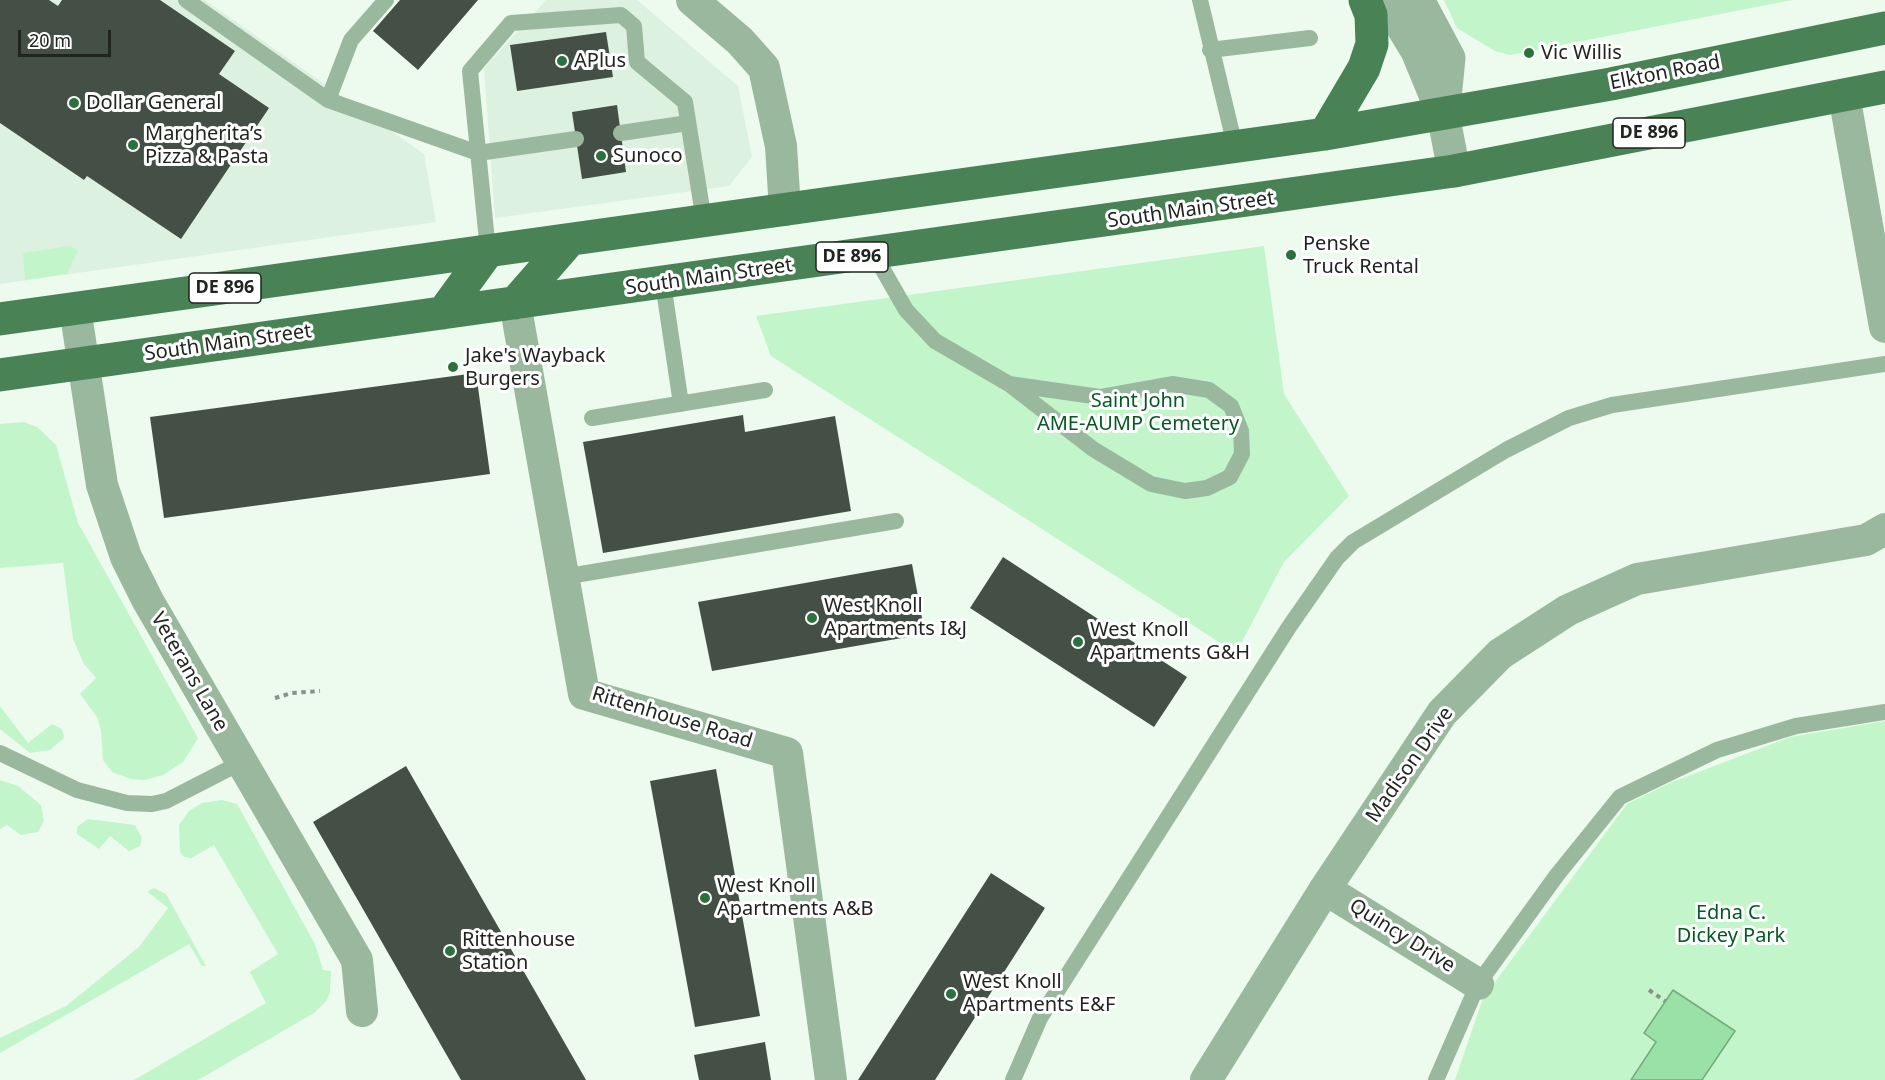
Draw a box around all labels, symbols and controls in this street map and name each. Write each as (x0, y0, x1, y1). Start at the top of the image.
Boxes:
scale bar (21, 18, 114, 56)
text: 20 m (29, 28, 71, 52)
place label: Vic Willis (1541, 41, 1622, 65)
marker: Vic Willis (1522, 46, 1536, 60)
place label: APlus (574, 49, 626, 73)
street label: Elkton Road (1608, 51, 1722, 95)
marker: APlus (555, 54, 569, 68)
place label: Dollar General (86, 91, 221, 115)
marker: Dollar General (67, 96, 81, 110)
road number: DE 896 (1613, 118, 1685, 148)
place label: Margherita’s Pizza & Pasta (145, 122, 269, 169)
marker: Margherita’s Pizza & Pasta (126, 138, 140, 152)
place label: Sunoco (613, 144, 682, 168)
marker: Sunoco (594, 149, 608, 163)
street label: South Main Street (1106, 186, 1276, 234)
place label: Penske Truck Rental (1303, 232, 1419, 279)
road number: DE 896 (816, 242, 888, 272)
marker: Penske Truck Rental (1284, 248, 1298, 262)
street label: South Main Street (624, 253, 794, 301)
road number: DE 896 (189, 273, 261, 303)
street label: South Main Street (143, 319, 313, 367)
place label: Jake's Wayback Burgers (465, 344, 606, 391)
marker: Jake's Wayback Burgers (446, 360, 460, 374)
park label: Saint John AME-AUMP Cemetery (1037, 389, 1239, 436)
place label: West Knoll Apartments I&J (824, 594, 967, 641)
street label: Veterans Lane (145, 608, 233, 736)
marker: West Knoll Apartments I&J (805, 611, 819, 625)
place label: West Knoll Apartments G&H (1090, 618, 1250, 665)
marker: West Knoll Apartments G&H (1071, 635, 1085, 649)
street label: Rittenhouse Road (589, 682, 755, 754)
street label: Madison Drive (1361, 703, 1459, 827)
place label: West Knoll Apartments A&B (717, 874, 874, 921)
marker: West Knoll Apartments A&B (698, 891, 712, 905)
street label: Quincy Drive (1345, 894, 1459, 978)
park label: Edna C. Dickey Park (1677, 901, 1785, 948)
place label: Rittenhouse Station (462, 928, 575, 975)
marker: Rittenhouse Station (443, 944, 457, 958)
place label: West Knoll Apartments E&F (963, 970, 1115, 1017)
marker: West Knoll Apartments E&F (944, 987, 958, 1001)

